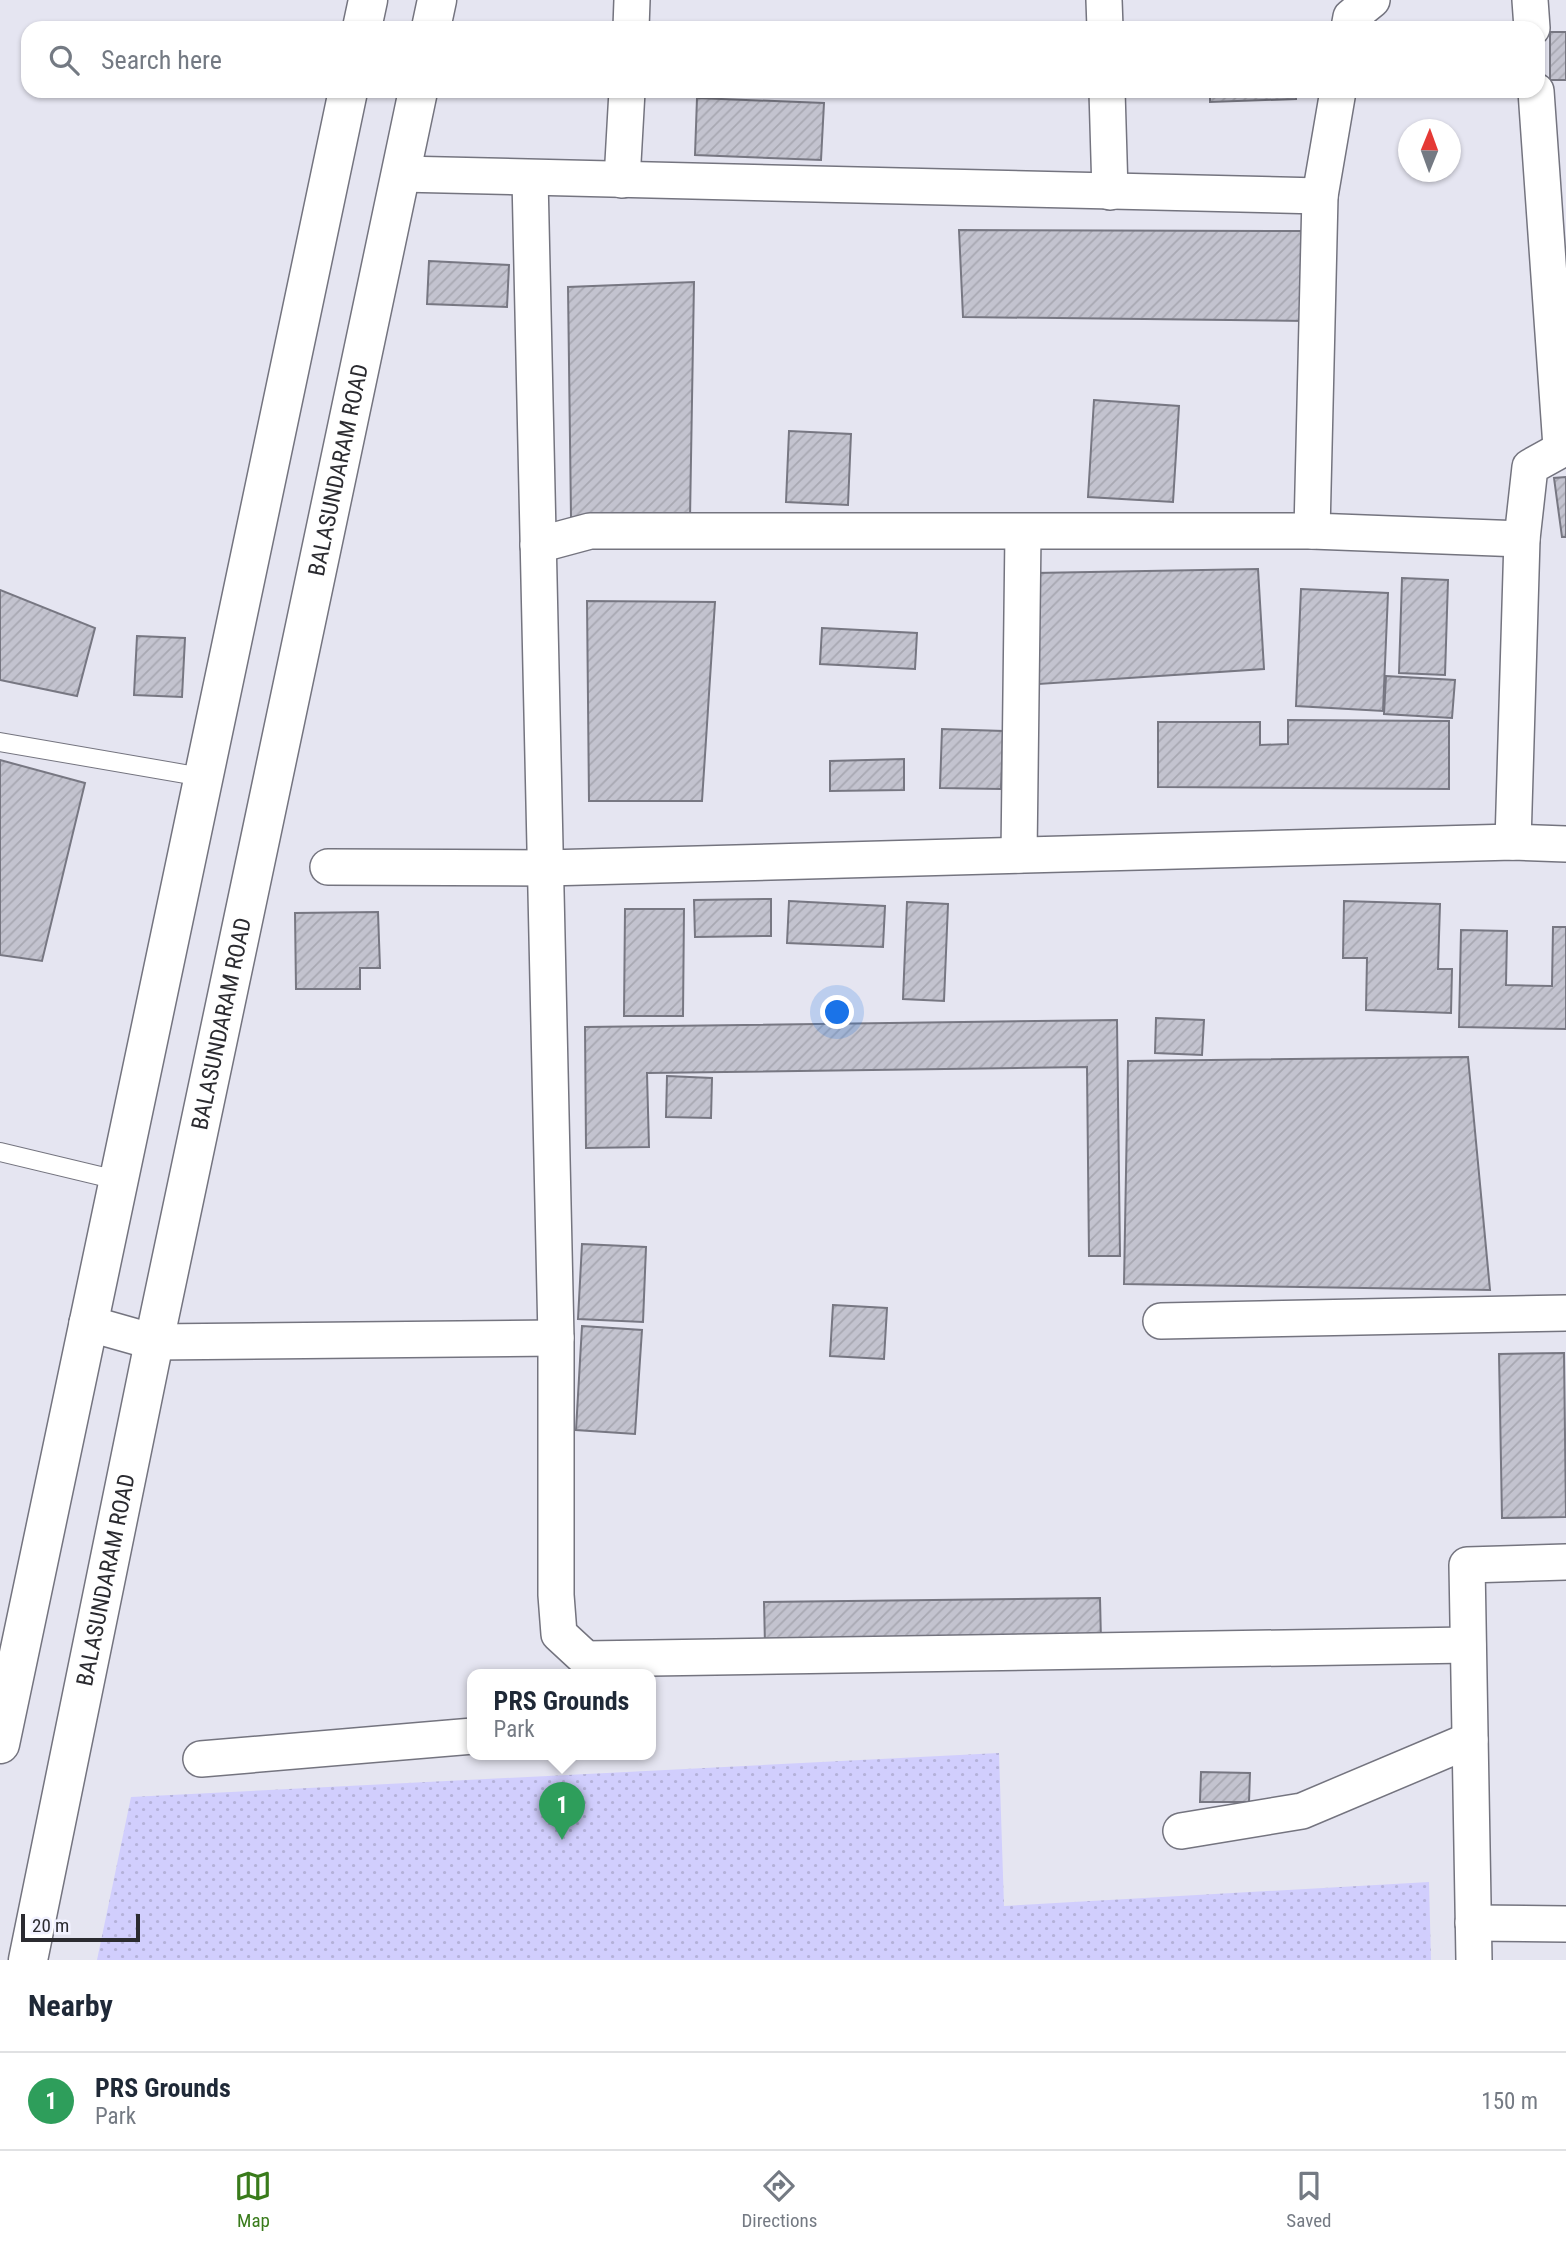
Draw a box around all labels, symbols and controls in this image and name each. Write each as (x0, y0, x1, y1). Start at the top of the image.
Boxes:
search box (21, 21, 1545, 98)
icon: search (45, 41, 83, 79)
text: Search here (101, 45, 222, 75)
north arrow (1398, 119, 1461, 182)
street label: BALASUNDARAM ROAD (303, 362, 374, 578)
street label: BALASUNDARAM ROAD (186, 915, 257, 1132)
your location (820, 995, 854, 1029)
street label: BALASUNDARAM ROAD (71, 1471, 141, 1688)
popup (467, 1669, 656, 1760)
text: PRS Grounds (494, 1686, 629, 1716)
text: Park (494, 1716, 535, 1743)
pin: 1 (539, 1782, 585, 1840)
scale bar (21, 1911, 140, 1943)
text: 20 m (32, 1914, 69, 1937)
text: Nearby (28, 1988, 113, 2023)
text: PRS Grounds (95, 2073, 231, 2103)
text: 1 (45, 2088, 57, 2115)
text: 150 m (1481, 2088, 1538, 2115)
text: Park (95, 2103, 136, 2130)
tab: Map (234, 2167, 272, 2232)
tab: Directions (741, 2167, 817, 2232)
tab: Saved (1286, 2167, 1332, 2232)

